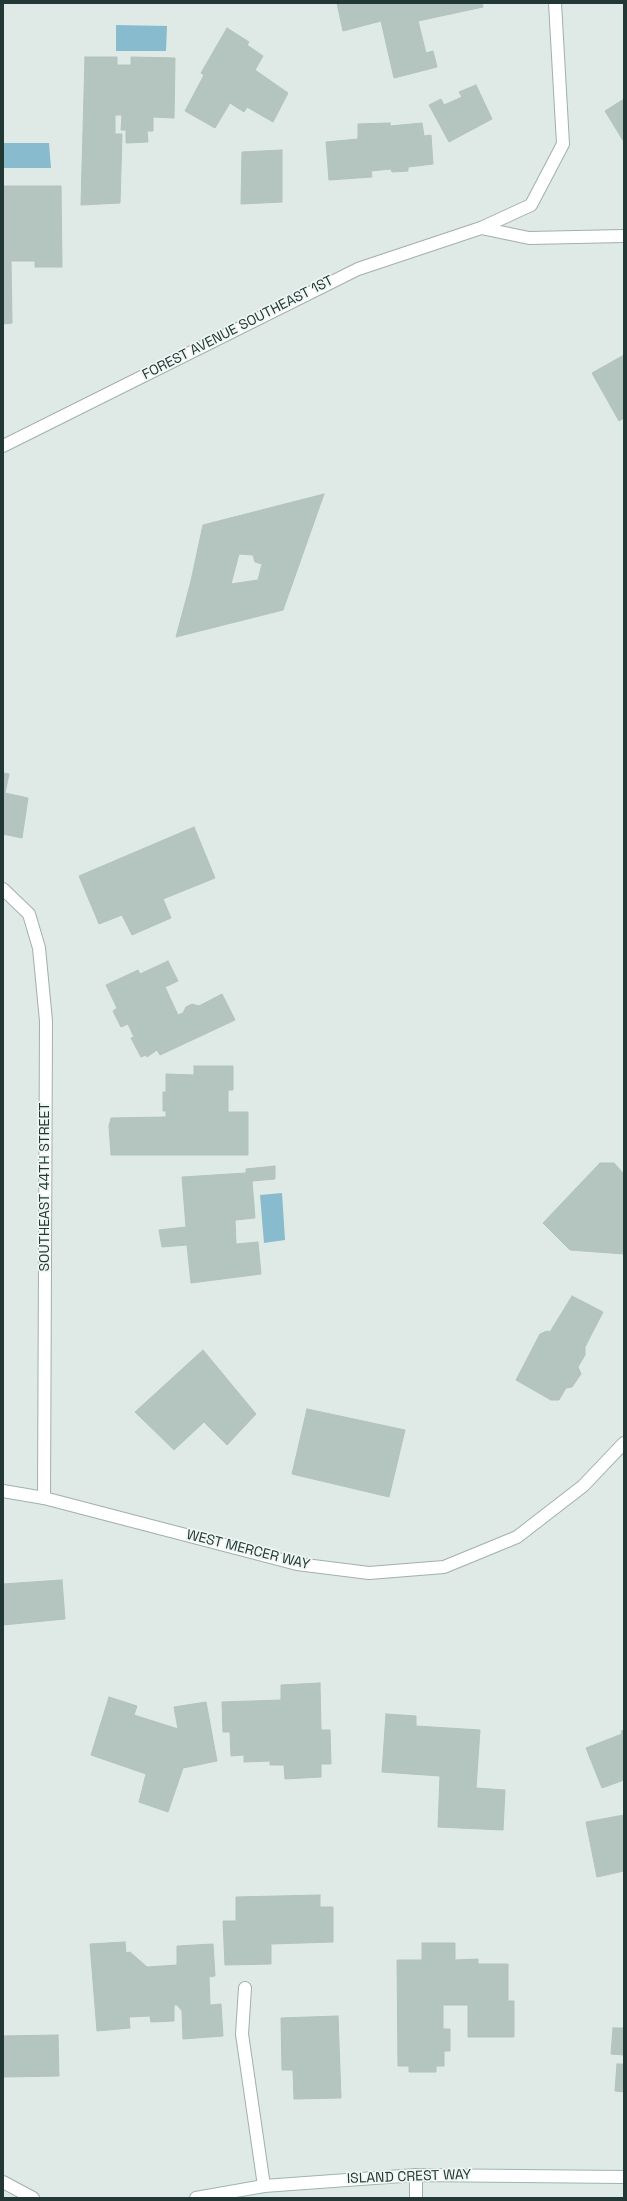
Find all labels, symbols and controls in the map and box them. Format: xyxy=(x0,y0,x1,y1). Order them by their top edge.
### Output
street label: FOREST AVENUE SOUTHEAST 1ST xyxy=(140,272,336,384)
street label: SOUTHEAST 44TH STREET xyxy=(37,1102,53,1272)
street label: WEST MERCER WAY xyxy=(185,1527,311,1573)
street label: ISLAND CREST WAY xyxy=(346,2166,472,2188)

